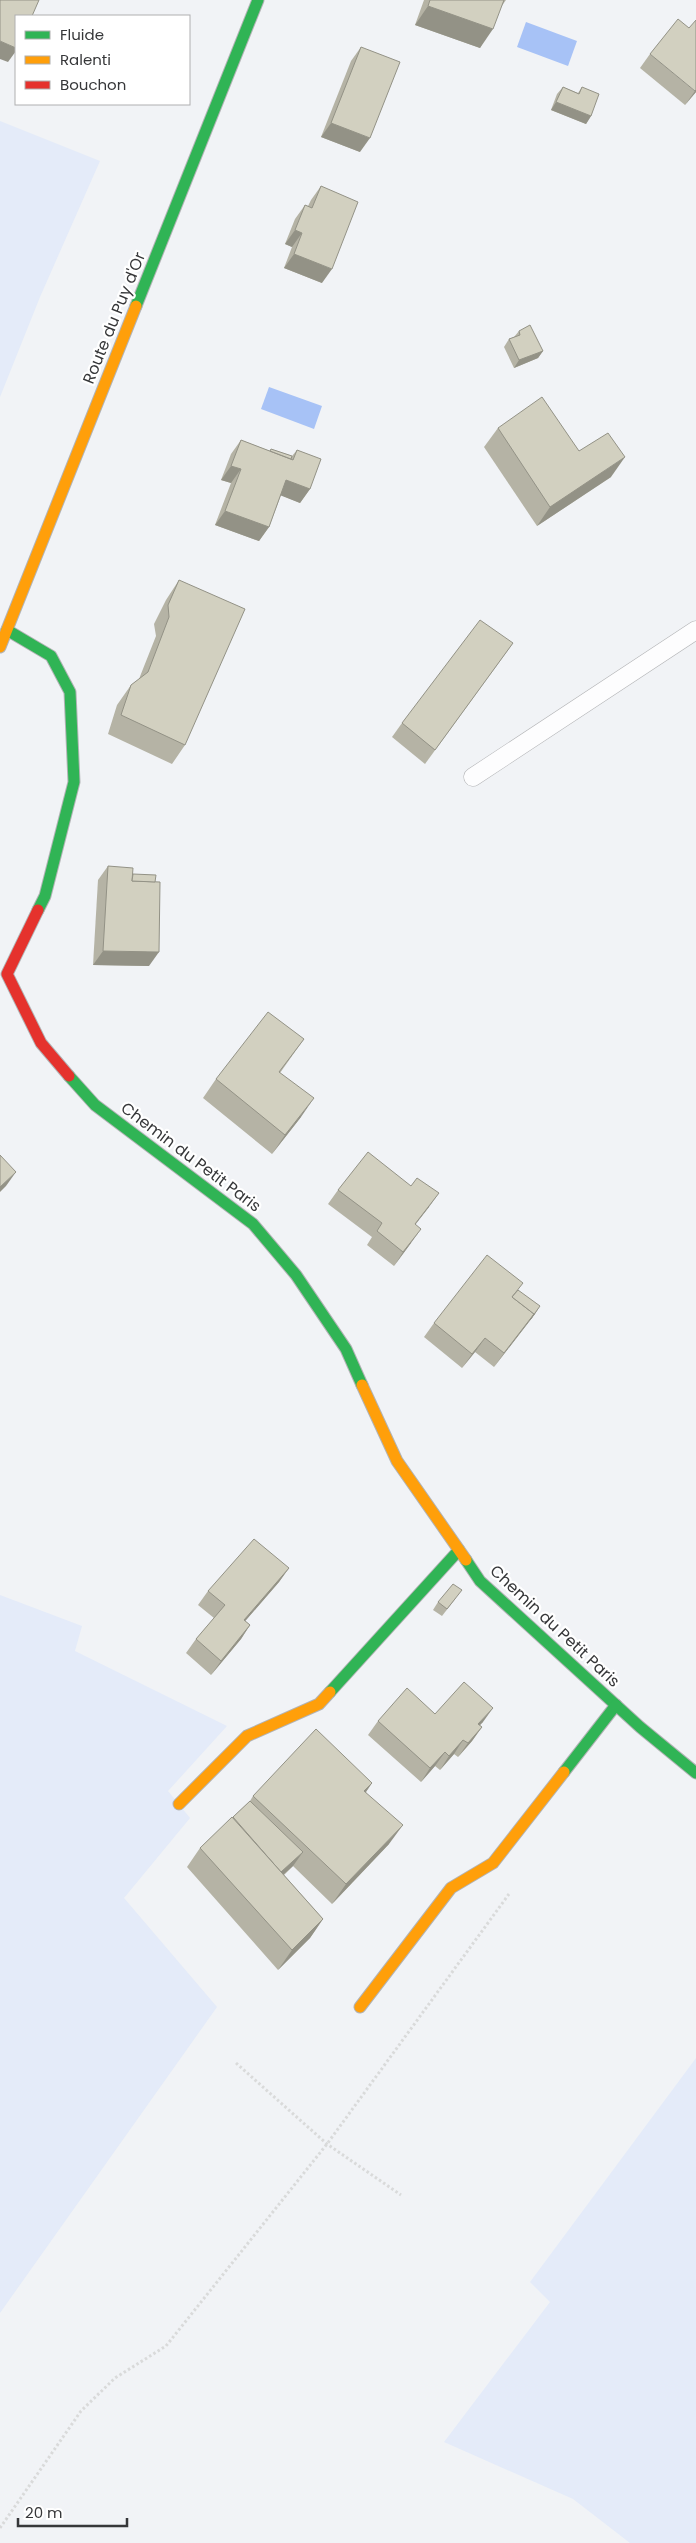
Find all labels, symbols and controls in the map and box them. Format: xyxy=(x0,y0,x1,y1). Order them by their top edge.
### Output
legend xyxy=(15,15,190,105)
text: Fluide xyxy=(60,24,104,45)
text: Ralenti xyxy=(60,49,111,70)
text: Bouchon xyxy=(60,74,126,95)
street label: Route du Puy d'Or xyxy=(77,249,151,387)
street label: Chemin du Petit Paris xyxy=(116,1097,266,1217)
street label: Chemin du Petit Paris xyxy=(485,1560,625,1692)
scale bar xyxy=(18,2496,126,2528)
text: 20 m xyxy=(25,2502,63,2523)

